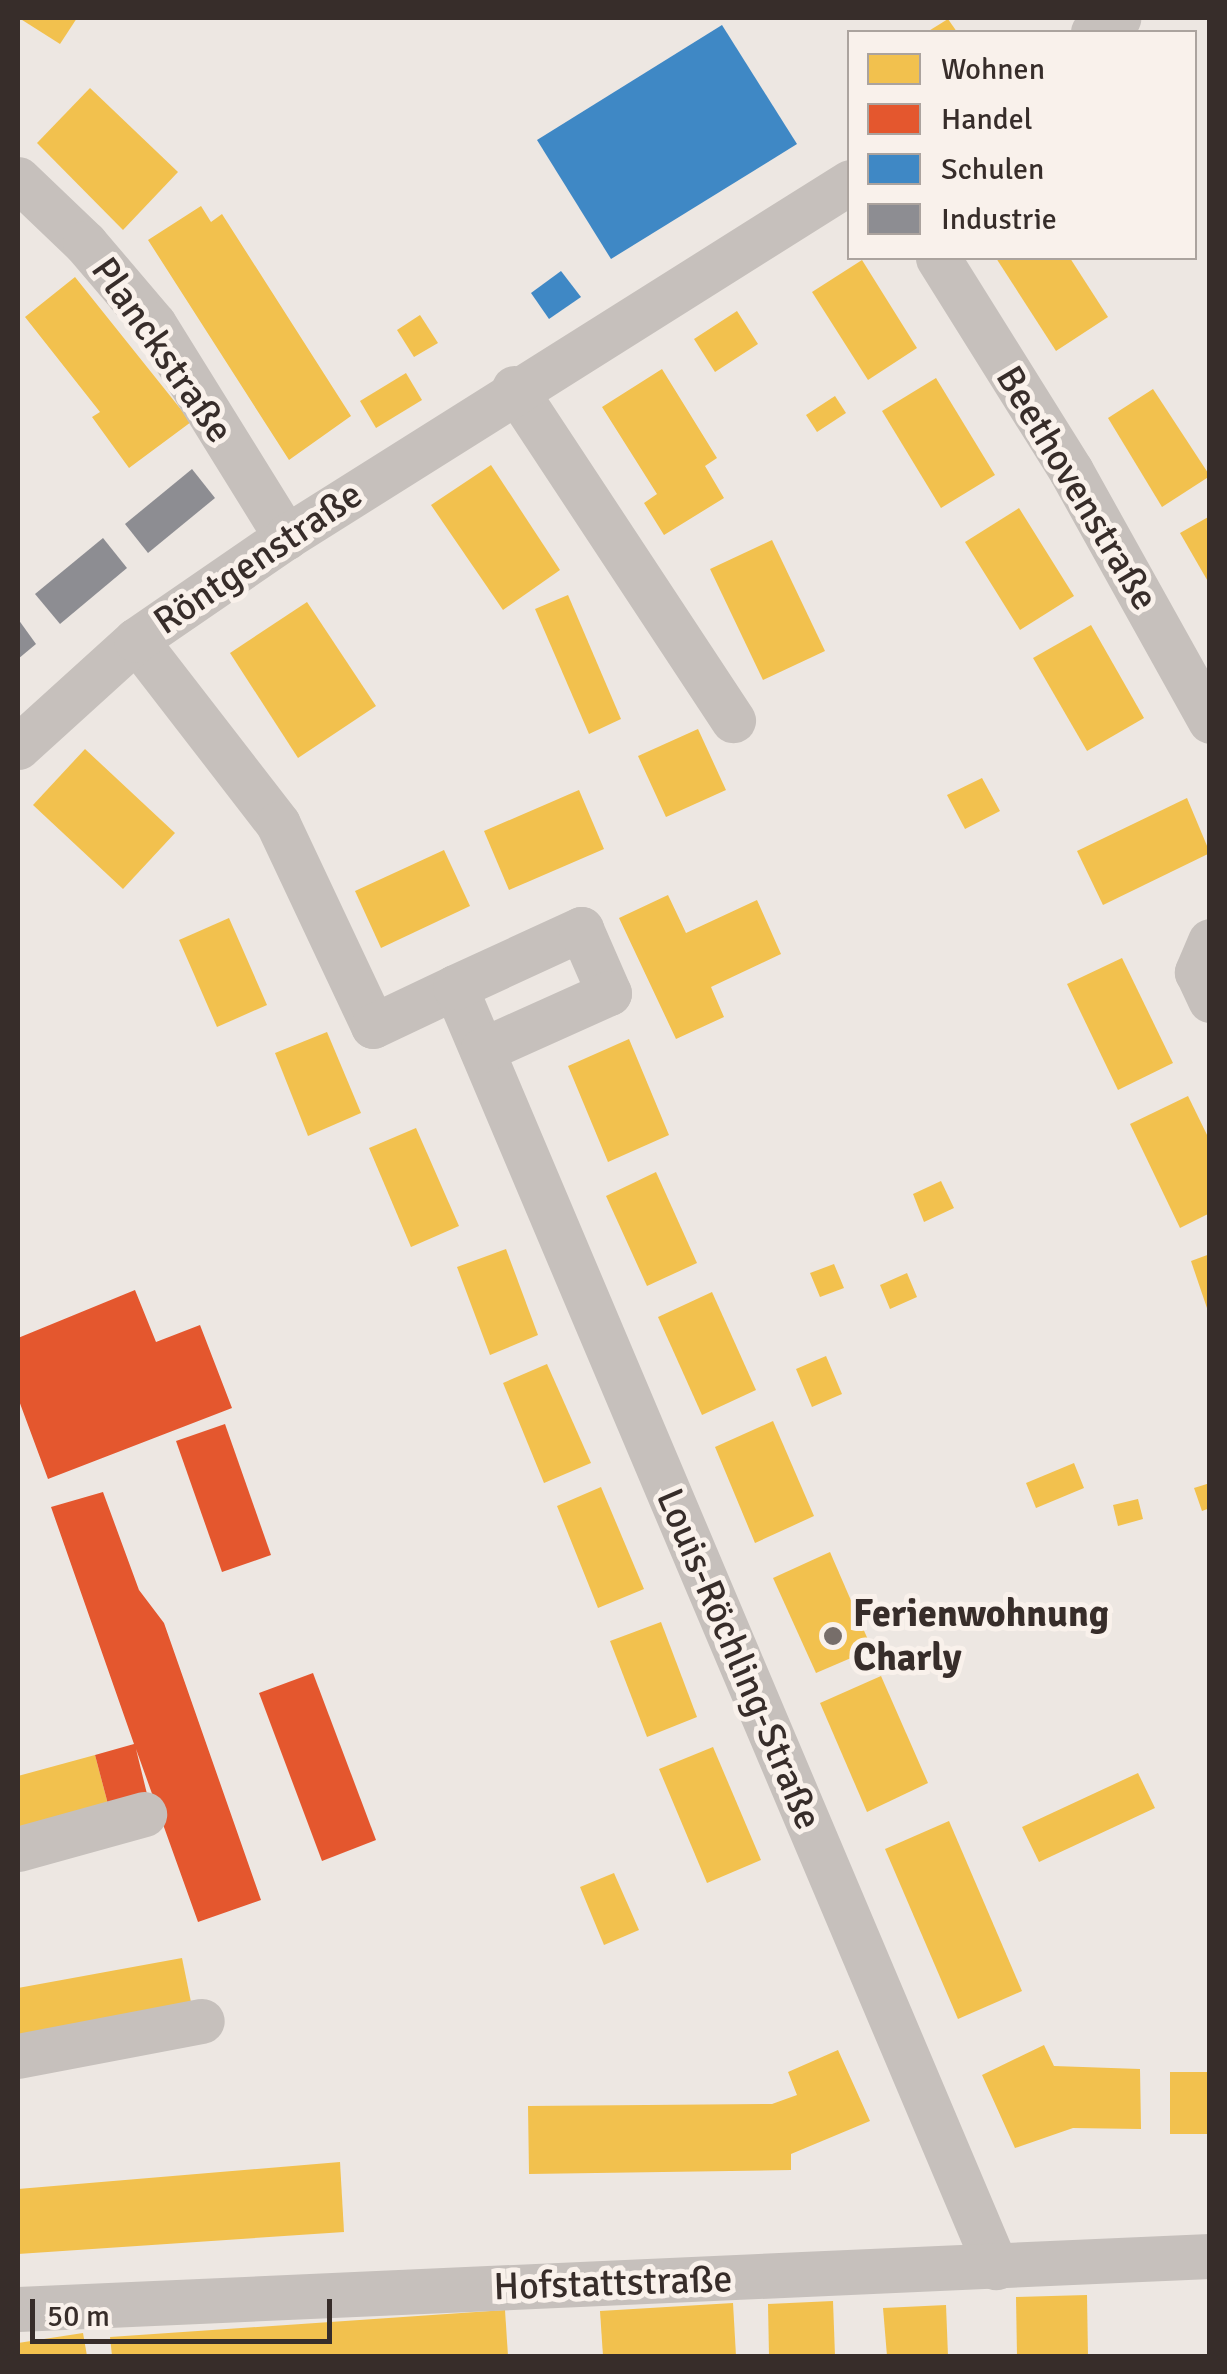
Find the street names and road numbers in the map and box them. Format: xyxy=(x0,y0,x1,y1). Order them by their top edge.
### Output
street label: Planckstraße xyxy=(82,249,242,451)
street label: Beethovenstraße xyxy=(986,358,1168,618)
street label: Röntgenstraße xyxy=(145,472,371,644)
street label: Louis-Röchling-Straße xyxy=(647,1482,831,1836)
street label: Hofstattstraße xyxy=(493,2256,733,2310)

